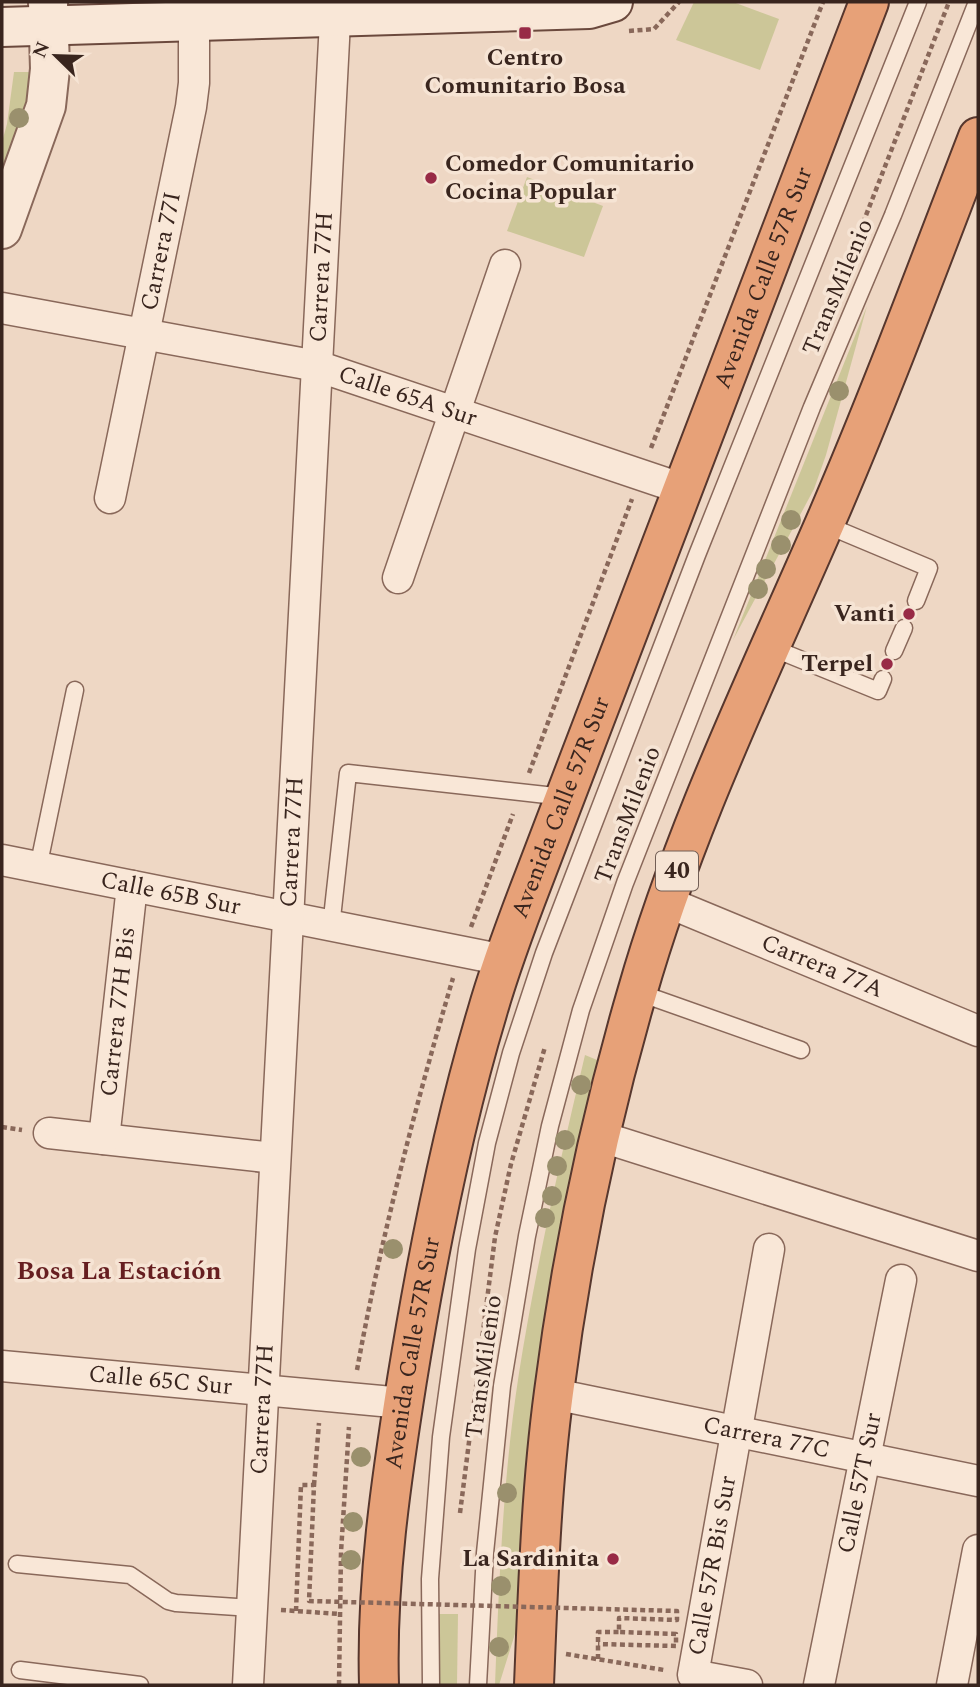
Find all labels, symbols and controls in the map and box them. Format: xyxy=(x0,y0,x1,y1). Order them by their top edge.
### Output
north arrow xyxy=(21,21,91,91)
marker: Centro Comunitario Bosa xyxy=(517,25,533,41)
text: N xyxy=(25,37,58,63)
place label: Centro Comunitario Bosa xyxy=(425,40,626,104)
place label: Comedor Comunitario Cocina Popular xyxy=(445,146,694,210)
street label: Avenida Calle 57R Sur xyxy=(705,162,822,394)
marker: Comedor Comunitario Cocina Popular xyxy=(423,170,439,186)
street label: Carrera 77I xyxy=(131,188,191,314)
street label: Carrera 77H xyxy=(300,211,343,343)
street label: TransMilenio xyxy=(793,213,883,361)
street label: Calle 65A Sur xyxy=(333,356,482,437)
place label: Vanti xyxy=(834,596,895,632)
marker: Vanti xyxy=(901,606,917,622)
place label: Terpel xyxy=(801,646,873,682)
marker: Terpel xyxy=(879,656,895,672)
street label: Avenida Calle 57R Sur xyxy=(502,691,620,924)
street label: TransMilenio xyxy=(585,741,671,889)
street label: Carrera 77H xyxy=(271,776,313,908)
road number: 40 xyxy=(656,852,698,890)
street label: Calle 65B Sur xyxy=(97,862,244,925)
street label: Carrera 77H Bis xyxy=(91,925,145,1099)
street label: Carrera 77A xyxy=(756,925,889,1008)
street label: Avenida Calle 57R Sur xyxy=(376,1234,450,1472)
district label: Bosa La Estación xyxy=(17,1251,221,1291)
street label: TransMilenio xyxy=(456,1293,512,1441)
street label: Carrera 77H xyxy=(241,1343,284,1476)
street label: Calle 65C Sur xyxy=(87,1356,234,1405)
street label: Carrera 77C xyxy=(700,1407,833,1468)
street label: Calle 57T Sur xyxy=(828,1410,892,1557)
street label: Calle 57R Bis Sur xyxy=(679,1473,746,1658)
place label: La Sardinita xyxy=(462,1541,600,1577)
marker: La Sardinita xyxy=(605,1551,621,1567)

